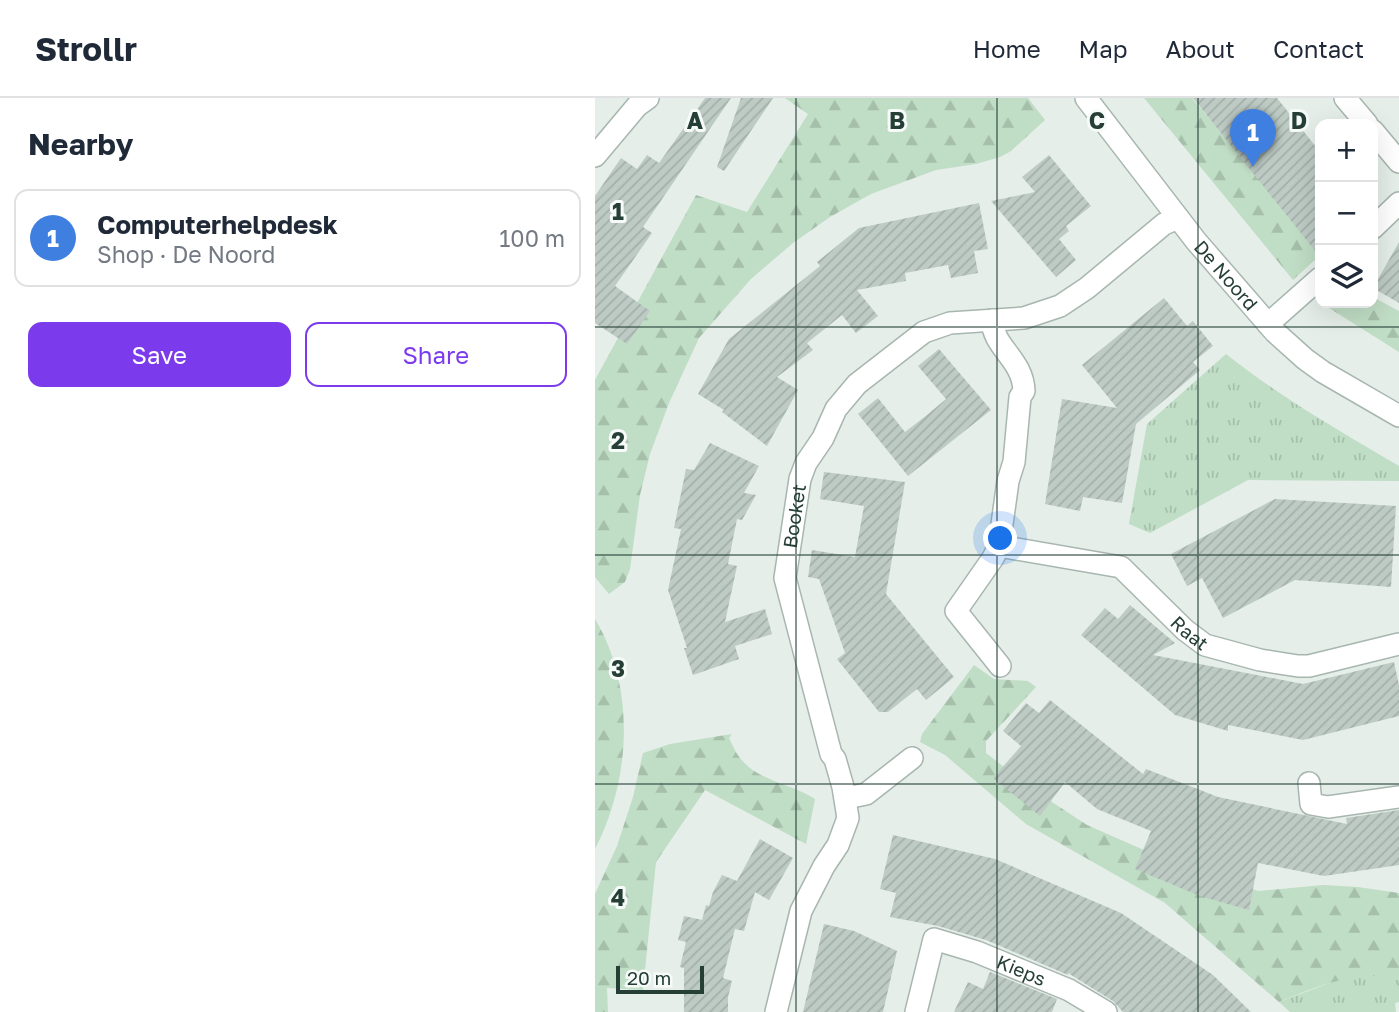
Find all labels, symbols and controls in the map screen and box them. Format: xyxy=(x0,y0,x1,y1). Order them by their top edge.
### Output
text: Strollr xyxy=(35,29,137,68)
text: Home xyxy=(973,34,1041,63)
text: Map xyxy=(1079,34,1128,63)
text: About xyxy=(1166,34,1235,63)
text: Contact xyxy=(1273,34,1364,63)
text: A xyxy=(687,106,704,134)
text: B xyxy=(889,106,905,134)
text: C xyxy=(1089,106,1105,134)
text: D xyxy=(1291,106,1307,134)
pin: 1 xyxy=(1230,109,1276,167)
map controls xyxy=(1315,119,1378,308)
button: + xyxy=(1315,119,1378,182)
text: Nearby xyxy=(28,126,133,162)
button: − xyxy=(1315,182,1378,245)
text: 1 xyxy=(612,197,624,225)
text: Computerhelpdesk xyxy=(97,209,338,240)
text: 1 xyxy=(47,224,59,252)
text: 100 m xyxy=(499,224,565,252)
street label: De Noord xyxy=(1190,235,1263,315)
text: Shop · De Noord xyxy=(97,240,275,268)
button: layers xyxy=(1315,245,1378,308)
button: Save xyxy=(28,322,291,387)
button: Share xyxy=(305,322,567,387)
text: 2 xyxy=(611,426,625,454)
street label: Booket xyxy=(778,482,810,550)
your location xyxy=(983,521,1017,555)
street label: Raat xyxy=(1166,611,1213,655)
text: 3 xyxy=(611,654,625,682)
text: 4 xyxy=(611,883,625,911)
street label: Kieps xyxy=(993,949,1049,990)
scale bar xyxy=(616,963,703,995)
text: 20 m xyxy=(627,966,671,989)

